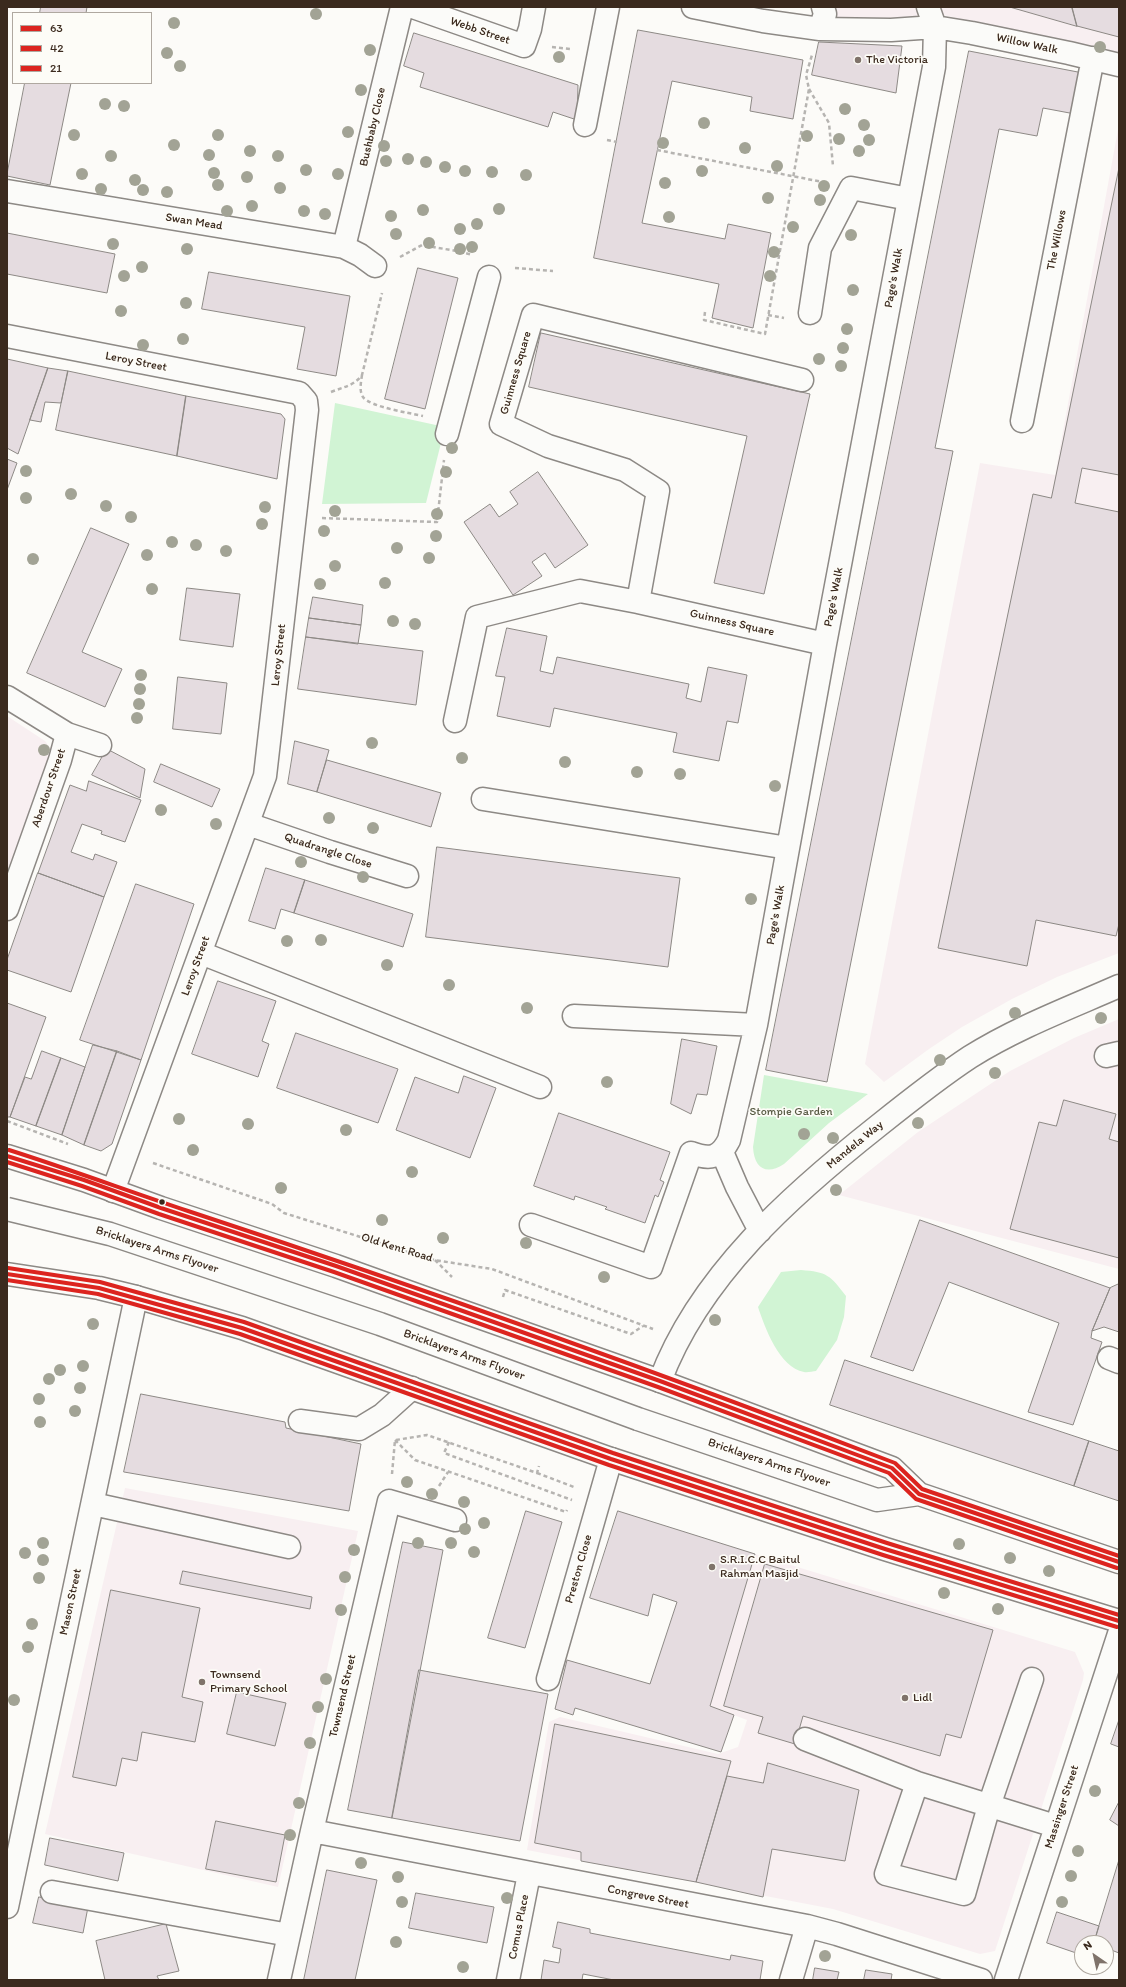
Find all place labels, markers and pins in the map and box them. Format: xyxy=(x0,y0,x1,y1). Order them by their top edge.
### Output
place label: The Victoria xyxy=(866,53,928,67)
marker: The Victoria xyxy=(853,55,863,65)
unlabelled marker xyxy=(157,1197,167,1207)
place label: S.R.I.C.C Baitul Rahman Masjid xyxy=(720,1553,800,1581)
marker: S.R.I.C.C Baitul Rahman Masjid xyxy=(707,1562,717,1572)
place label: Townsend Primary School xyxy=(210,1668,287,1696)
marker: Townsend Primary School xyxy=(197,1677,207,1687)
place label: Lidl xyxy=(913,1691,932,1705)
marker: Lidl xyxy=(900,1693,910,1703)

